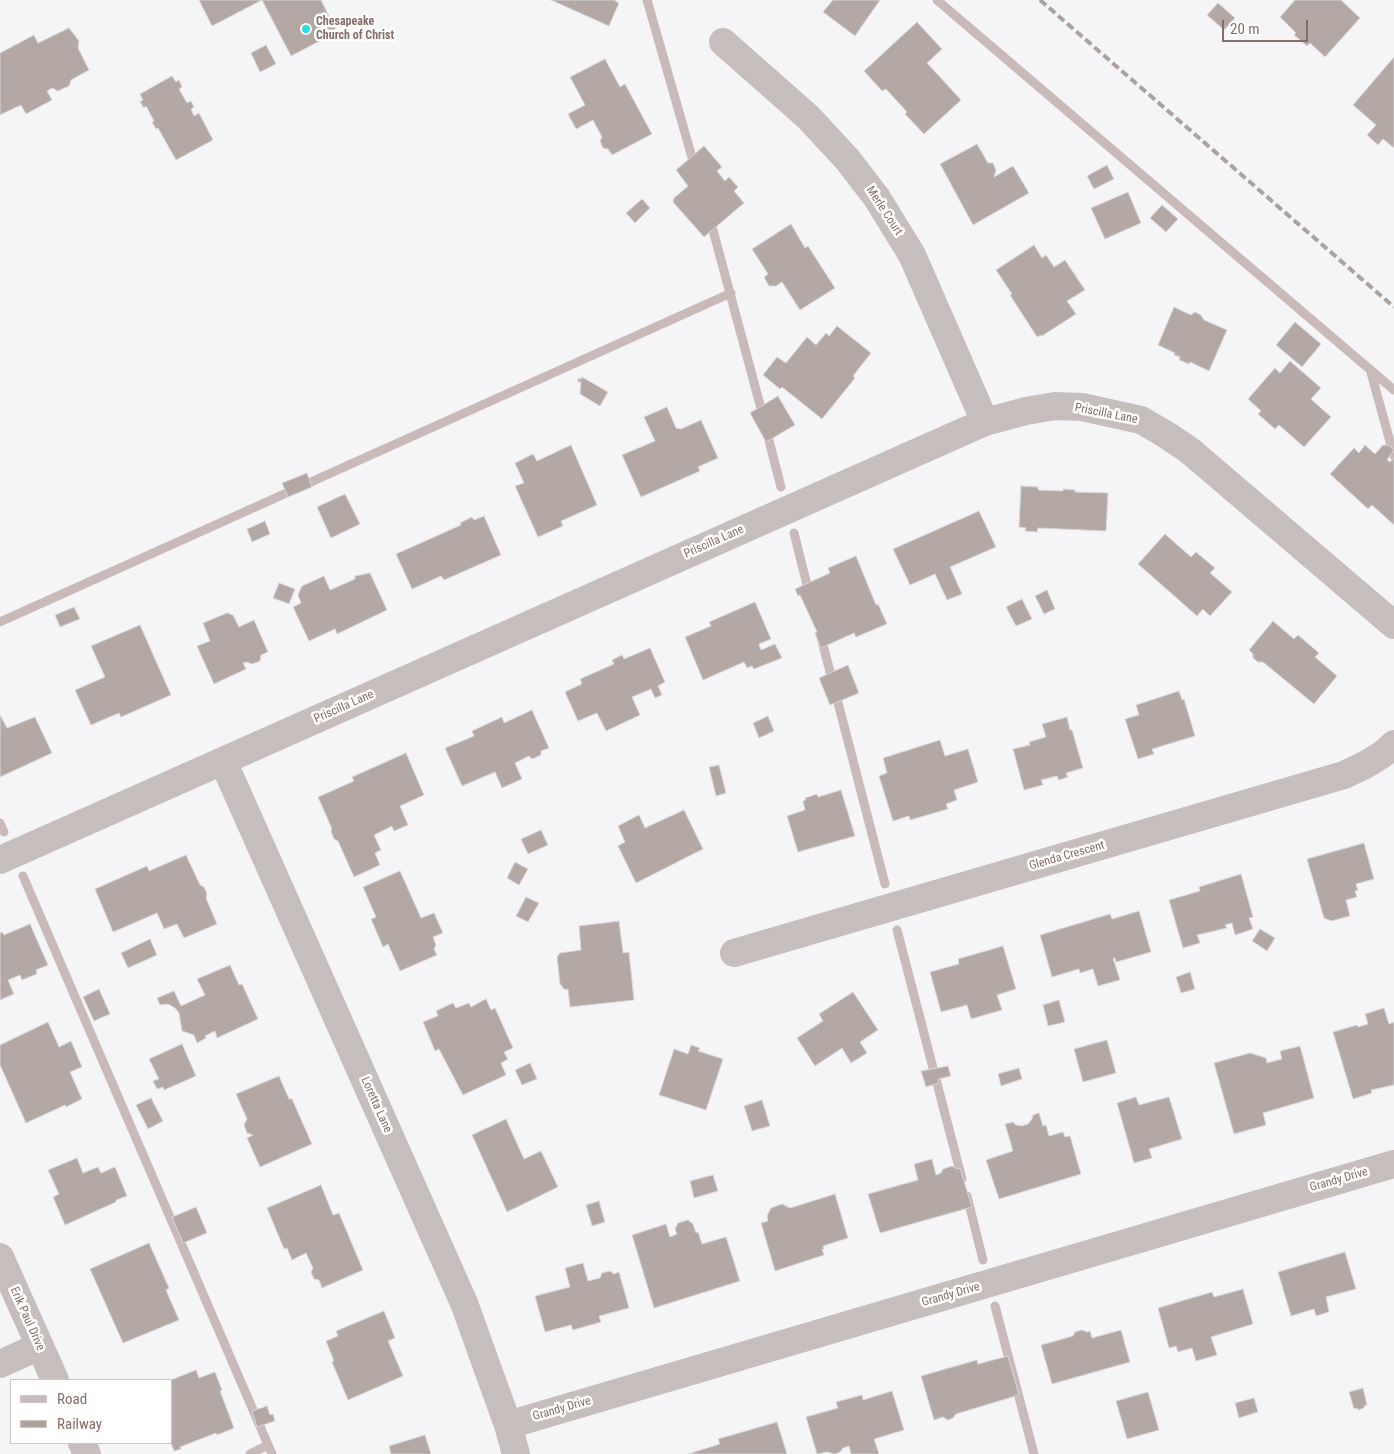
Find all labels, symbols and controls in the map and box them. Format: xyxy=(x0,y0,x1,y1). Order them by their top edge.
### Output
scale bar xyxy=(1224,10,1310,42)
place label: Chesapeake Church of Christ xyxy=(316,15,394,43)
text: 20 m xyxy=(1230,20,1260,38)
marker: Chesapeake Church of Christ xyxy=(300,23,312,35)
street label: Merle Court xyxy=(863,184,905,238)
street label: Priscilla Lane xyxy=(1073,401,1139,427)
street label: Priscilla Lane xyxy=(682,522,746,562)
street label: Priscilla Lane xyxy=(312,687,376,727)
street label: Glenda Crescent xyxy=(1028,838,1106,874)
street label: Loretta Lane xyxy=(357,1075,395,1135)
street label: Grandy Drive xyxy=(1308,1165,1370,1195)
street label: Grandy Drive xyxy=(920,1280,982,1310)
street label: Erik Paul Drive xyxy=(7,1285,47,1353)
legend xyxy=(10,1379,172,1444)
text: Road xyxy=(57,1390,87,1408)
street label: Grandy Drive xyxy=(531,1394,593,1424)
text: Railway xyxy=(57,1415,102,1433)

